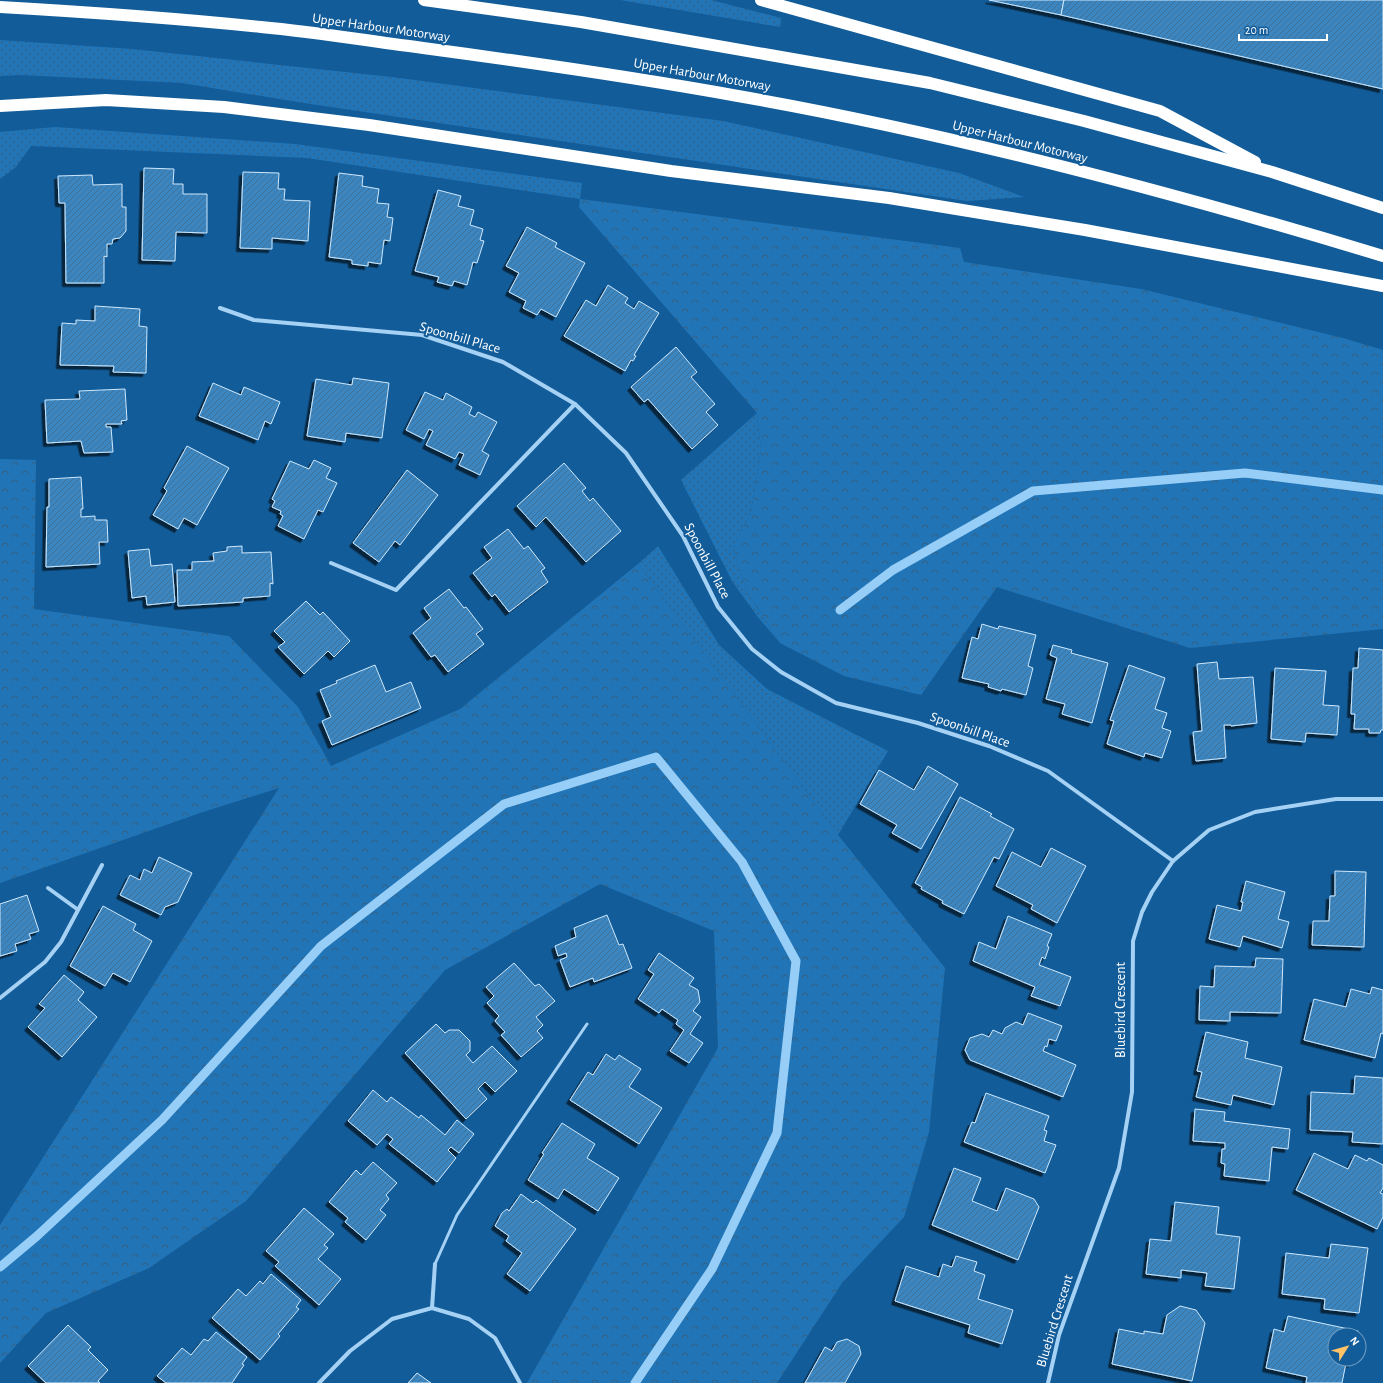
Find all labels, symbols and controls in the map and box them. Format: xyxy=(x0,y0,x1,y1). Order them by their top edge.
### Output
street label: Upper Harbour Motorway xyxy=(311,11,451,45)
scale bar xyxy=(1239,16,1327,42)
text: 20 m xyxy=(1245,24,1268,36)
street label: Upper Harbour Motorway xyxy=(632,56,772,94)
street label: Upper Harbour Motorway xyxy=(951,118,1089,166)
street label: Spoonbill Place xyxy=(418,320,502,356)
street label: Spoonbill Place xyxy=(681,521,733,601)
street label: Spoonbill Place xyxy=(928,710,1012,750)
street label: Bluebird Crescent xyxy=(1114,962,1128,1058)
street label: Bluebird Crescent xyxy=(1034,1273,1076,1369)
north arrow xyxy=(1327,1327,1367,1367)
text: N xyxy=(1348,1335,1361,1348)

